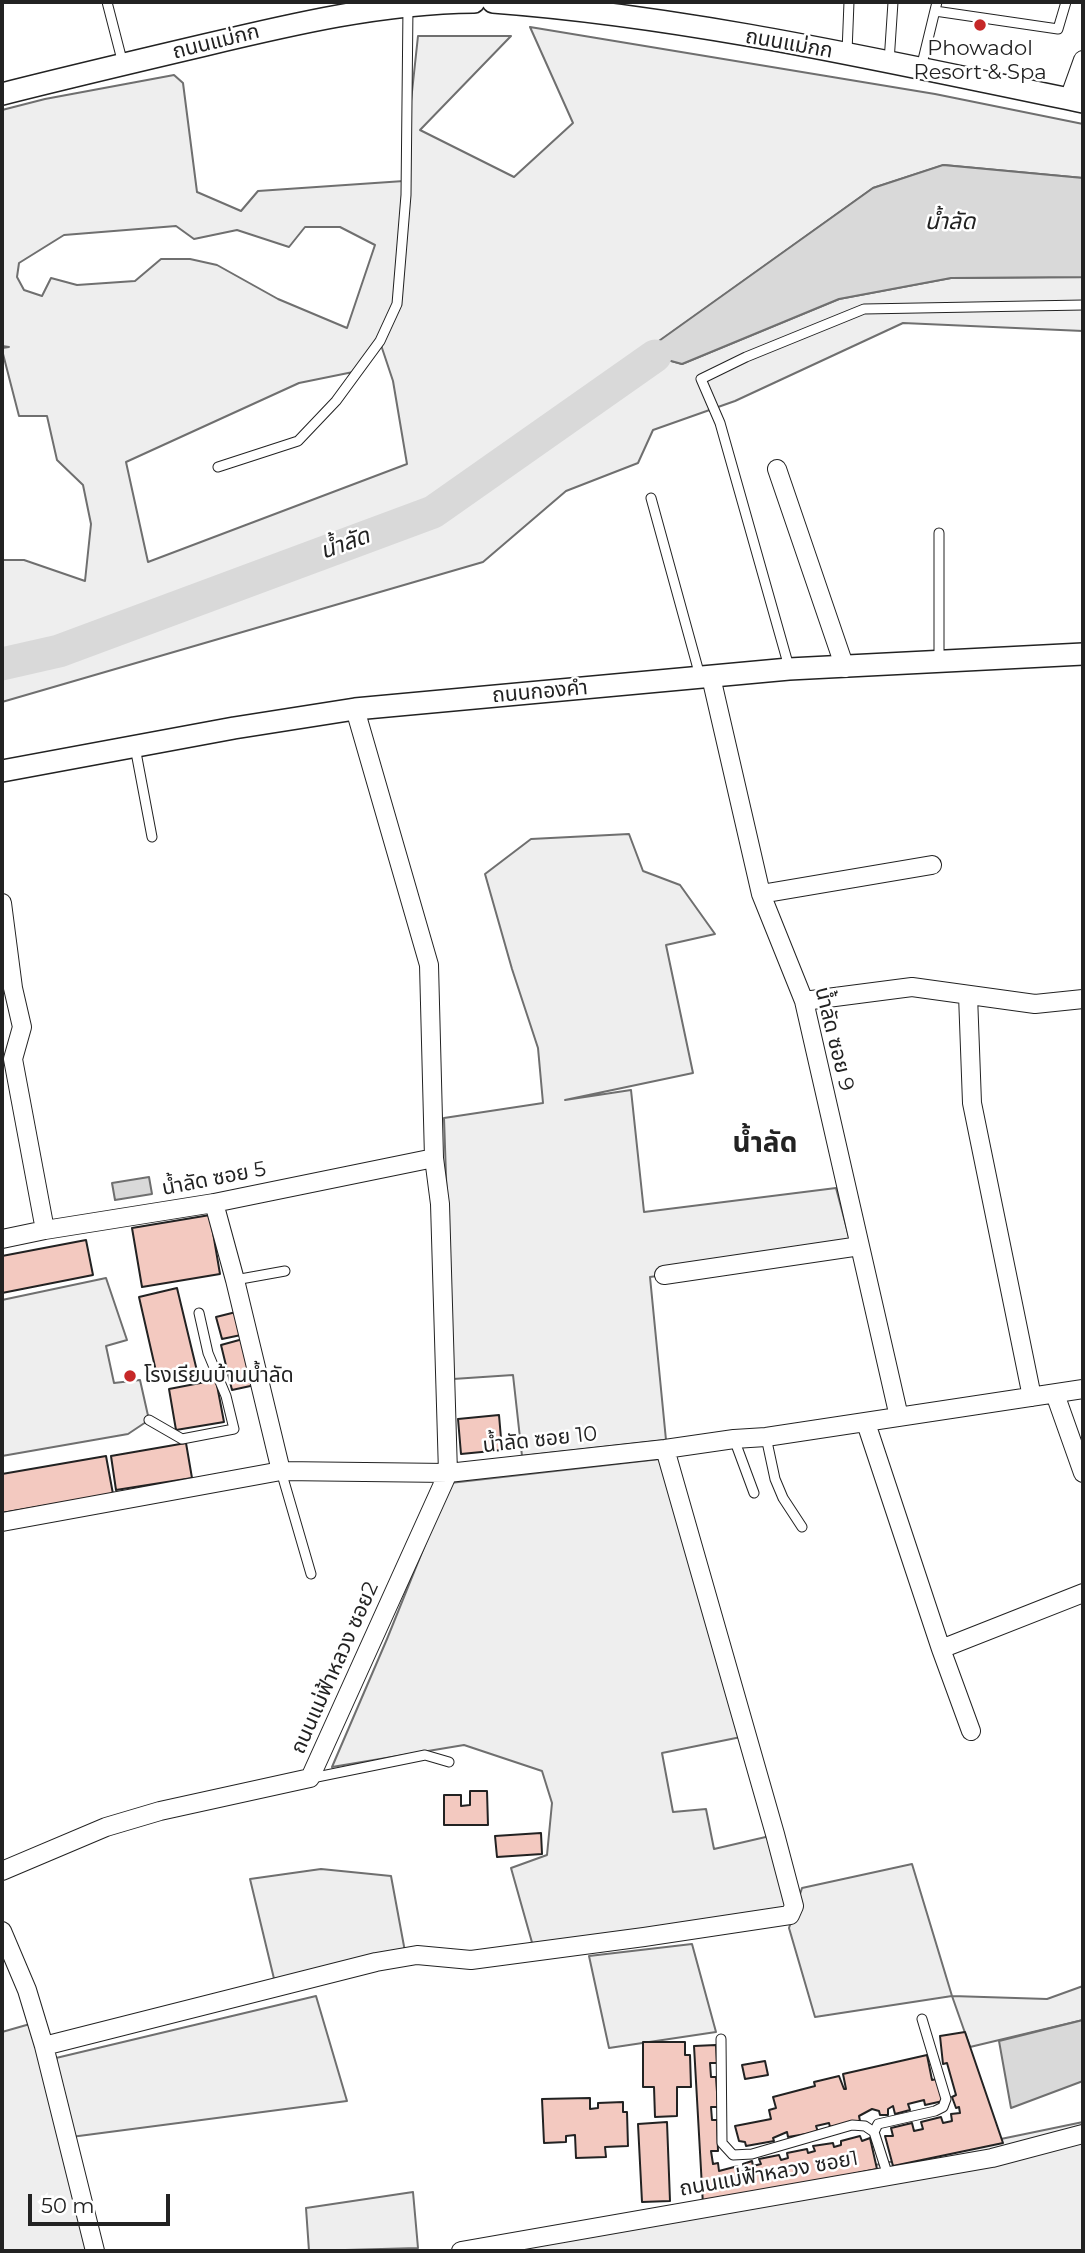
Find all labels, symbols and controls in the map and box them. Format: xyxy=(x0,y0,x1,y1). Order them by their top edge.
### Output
marker: Phowadol Resort & Spa xyxy=(972,17,988,33)
street label: ถนนแม่กก xyxy=(170,19,262,65)
street label: ถนนแม่กก xyxy=(743,24,835,64)
place label: Phowadol Resort & Spa xyxy=(913,36,1047,86)
water label: น้ำลัด xyxy=(925,208,975,236)
water label: น้ำลัด xyxy=(316,522,374,566)
street label: ถนนกองคำ xyxy=(491,675,589,709)
street label: น้ำลัด ซอย 9 xyxy=(809,984,859,1094)
district label: น้ำลัด xyxy=(733,1127,797,1161)
street label: น้ำลัด ซอย 5 xyxy=(160,1157,268,1201)
place label: โรงเรียนบ้านน้ำลัด xyxy=(144,1363,294,1389)
marker: โรงเรียนบ้านน้ำลัด xyxy=(122,1368,138,1384)
street label: น้ำลัด ซอย 10 xyxy=(481,1421,599,1459)
street label: ถนนแม่ฟ้าหลวง ซอย2 xyxy=(286,1578,384,1758)
street label: ถนนแม่ฟ้าหลวง ซอย1 xyxy=(678,2146,860,2202)
scale bar xyxy=(32,2180,173,2224)
text: 50 m xyxy=(41,2193,95,2218)

